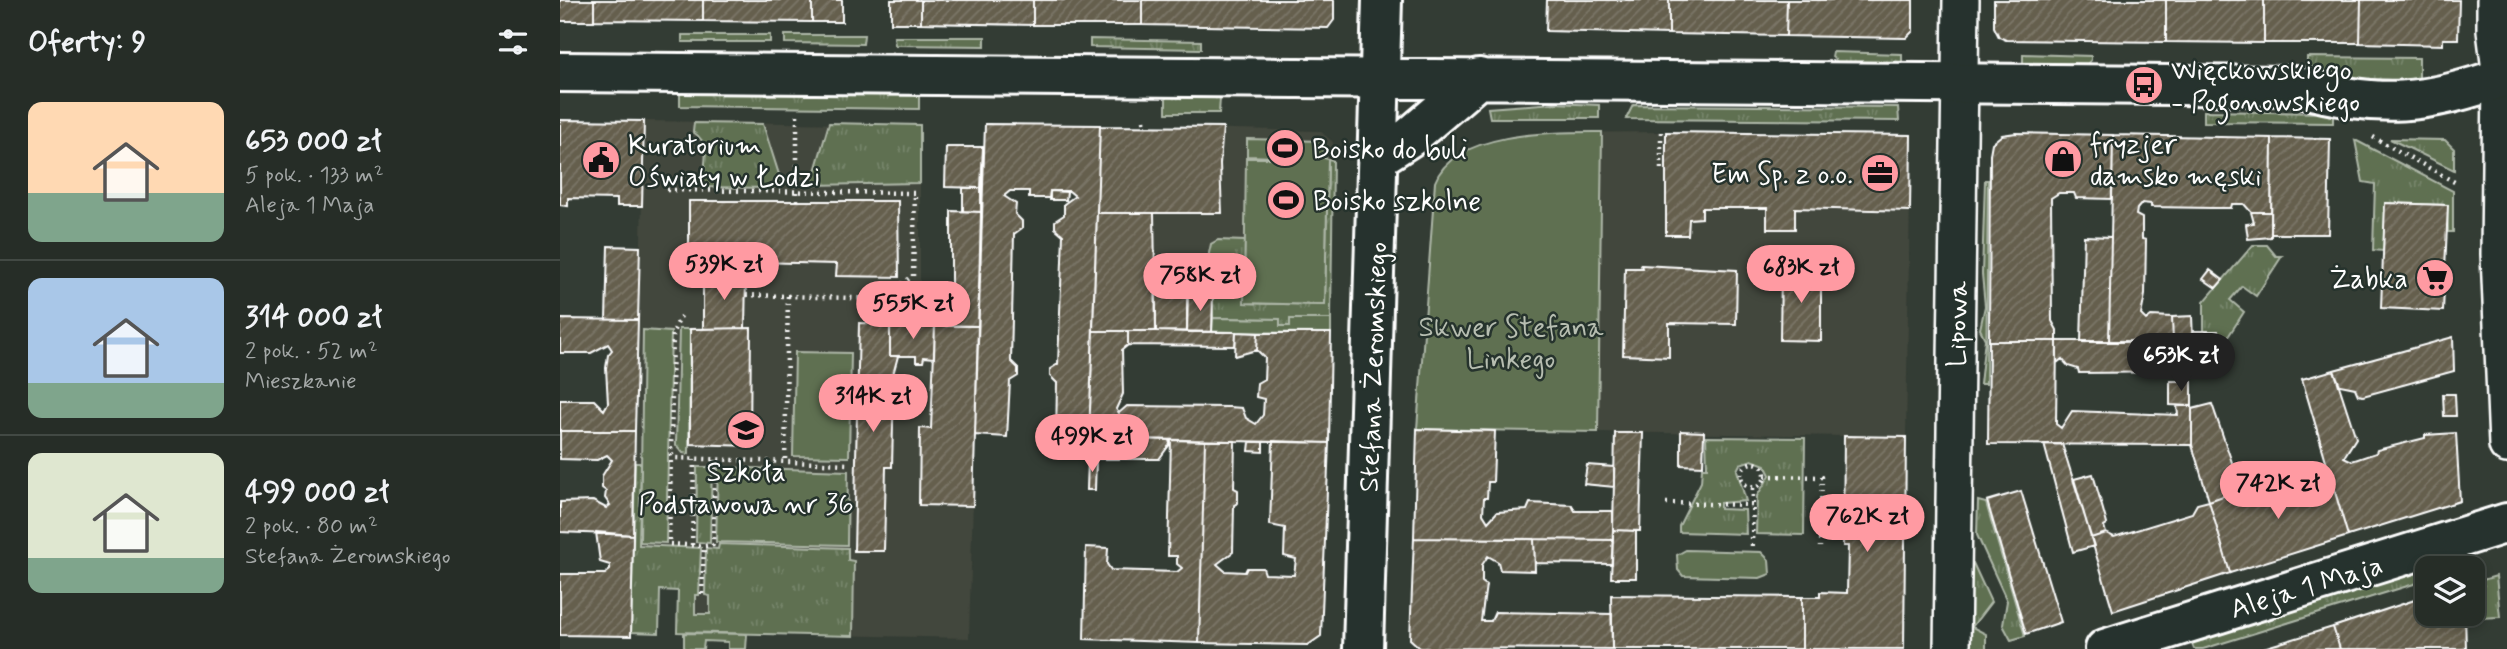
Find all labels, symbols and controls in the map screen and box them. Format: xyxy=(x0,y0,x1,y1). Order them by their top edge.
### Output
text: Oferty: 9 xyxy=(28,23,146,62)
icon: filters xyxy=(494,23,532,61)
place label: Więckowskiego - Pogonowskiego xyxy=(2171,53,2360,125)
bus stop icon: Więckowskiego - Pogonowskiego xyxy=(2123,64,2165,106)
text: 653 000 zł xyxy=(245,122,382,161)
sports icon: Boisko do buli xyxy=(1264,127,1306,169)
place label: fryzjer damsko męski xyxy=(2090,127,2262,196)
place label: Kuratorium Oświaty w Łodzi xyxy=(628,128,820,197)
icon: home xyxy=(84,130,168,214)
place label: Boisko do buli xyxy=(1312,132,1467,169)
shop icon: fryzjer damsko męski xyxy=(2042,138,2084,180)
public building icon: Kuratorium Oświaty w Łodzi xyxy=(580,139,622,181)
office icon: Em Sp. z o.o. xyxy=(1859,152,1901,194)
place label: Em Sp. z o.o. xyxy=(1711,157,1853,194)
text: 5 pok. · 133 m² xyxy=(245,161,384,191)
sports icon: Boisko szkolne xyxy=(1265,179,1307,221)
place label: Boisko szkolne xyxy=(1313,184,1481,221)
text: Aleja 1 Maja xyxy=(245,191,375,221)
street label: Stefana Żeromskiego xyxy=(1352,241,1397,493)
pin: 539K zł xyxy=(659,243,789,302)
pin: 683K zł xyxy=(1736,246,1866,305)
text: 539K zł xyxy=(685,250,763,280)
text: 683K zł xyxy=(1763,253,1839,283)
pin: 758K zł xyxy=(1135,254,1265,313)
supermarket icon: Żabka xyxy=(2414,257,2456,299)
text: 758K zł xyxy=(1159,261,1241,291)
place label: Żabka xyxy=(2329,262,2408,299)
street label: Lipowa xyxy=(1939,280,1978,367)
pin: 555K zł xyxy=(848,282,978,341)
text: 555K zł xyxy=(872,289,954,319)
text: 314 000 zł xyxy=(245,298,382,337)
icon: home xyxy=(84,306,168,390)
park label: Skwer Stefana Linkego xyxy=(1418,310,1604,379)
pin: 653K zł xyxy=(2116,334,2246,393)
text: 2 pok. · 52 m² xyxy=(245,337,378,367)
text: 653K zł xyxy=(2143,341,2219,371)
text: Mieszkanie xyxy=(245,367,357,397)
pin: 314K zł xyxy=(808,374,938,434)
text: 314K zł xyxy=(835,382,911,412)
school or university icon: Szkoła Podstawowa nr 36 xyxy=(725,409,767,451)
pin: 499K zł xyxy=(1027,414,1157,474)
text: 499K zł xyxy=(1051,422,1133,452)
place label: Szkoła Podstawowa nr 36 xyxy=(638,455,854,524)
pin: 742K zł xyxy=(2213,462,2343,521)
text: 742K zł xyxy=(2236,469,2320,499)
text: 499 000 zł xyxy=(245,473,389,512)
icon: home xyxy=(84,481,168,565)
pin: 762K zł xyxy=(1802,494,1932,554)
text: 762K zł xyxy=(1825,502,1909,532)
text: 2 pok. · 80 m² xyxy=(245,512,378,542)
text: Stefana Żeromskiego xyxy=(245,542,451,572)
street label: Aleja 1 Maja xyxy=(2226,548,2388,629)
map controls xyxy=(2415,556,2485,626)
button: layers xyxy=(2415,556,2485,626)

